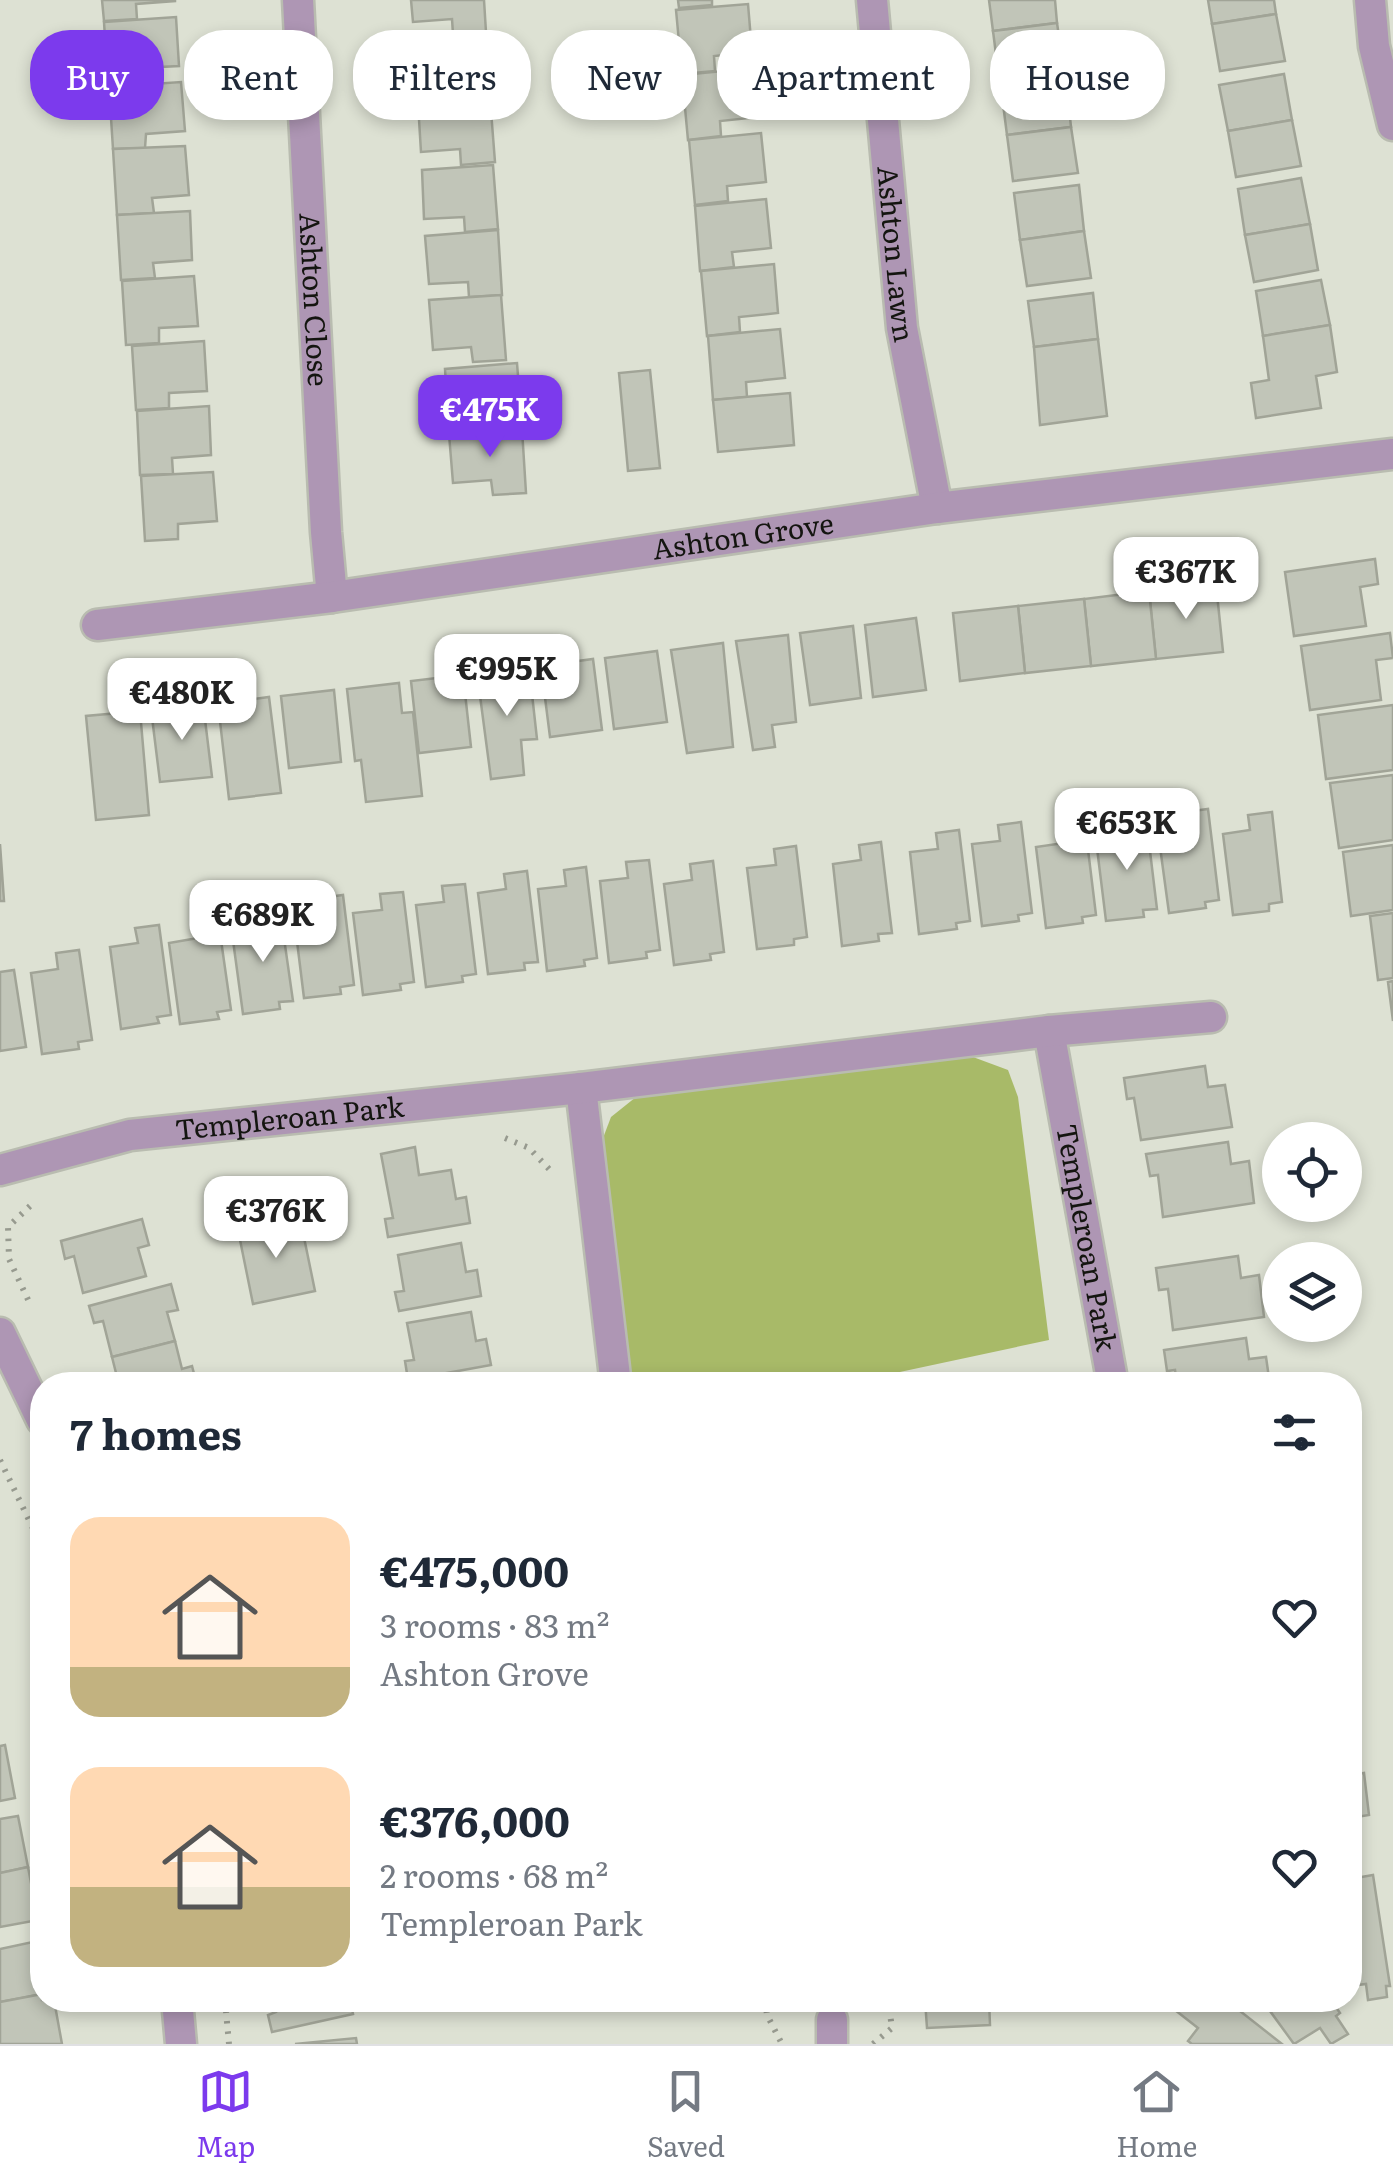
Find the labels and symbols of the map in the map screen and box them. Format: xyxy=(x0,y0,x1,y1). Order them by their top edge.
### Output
street label: Ashton Lawn xyxy=(868,164,927,345)
street label: Ashton Close xyxy=(290,211,341,387)
pin: €475K xyxy=(420,375,560,460)
street label: Ashton Grove xyxy=(649,500,836,569)
pin: €367K xyxy=(1116,537,1256,622)
pin: €995K xyxy=(437,634,577,719)
pin: €480K xyxy=(112,658,252,743)
pin: €653K xyxy=(1057,788,1197,873)
pin: €689K xyxy=(193,880,333,965)
street label: Templeroan Park xyxy=(173,1083,407,1149)
street label: Templeroan Park xyxy=(1047,1120,1130,1355)
pin: €376K xyxy=(206,1176,346,1261)

